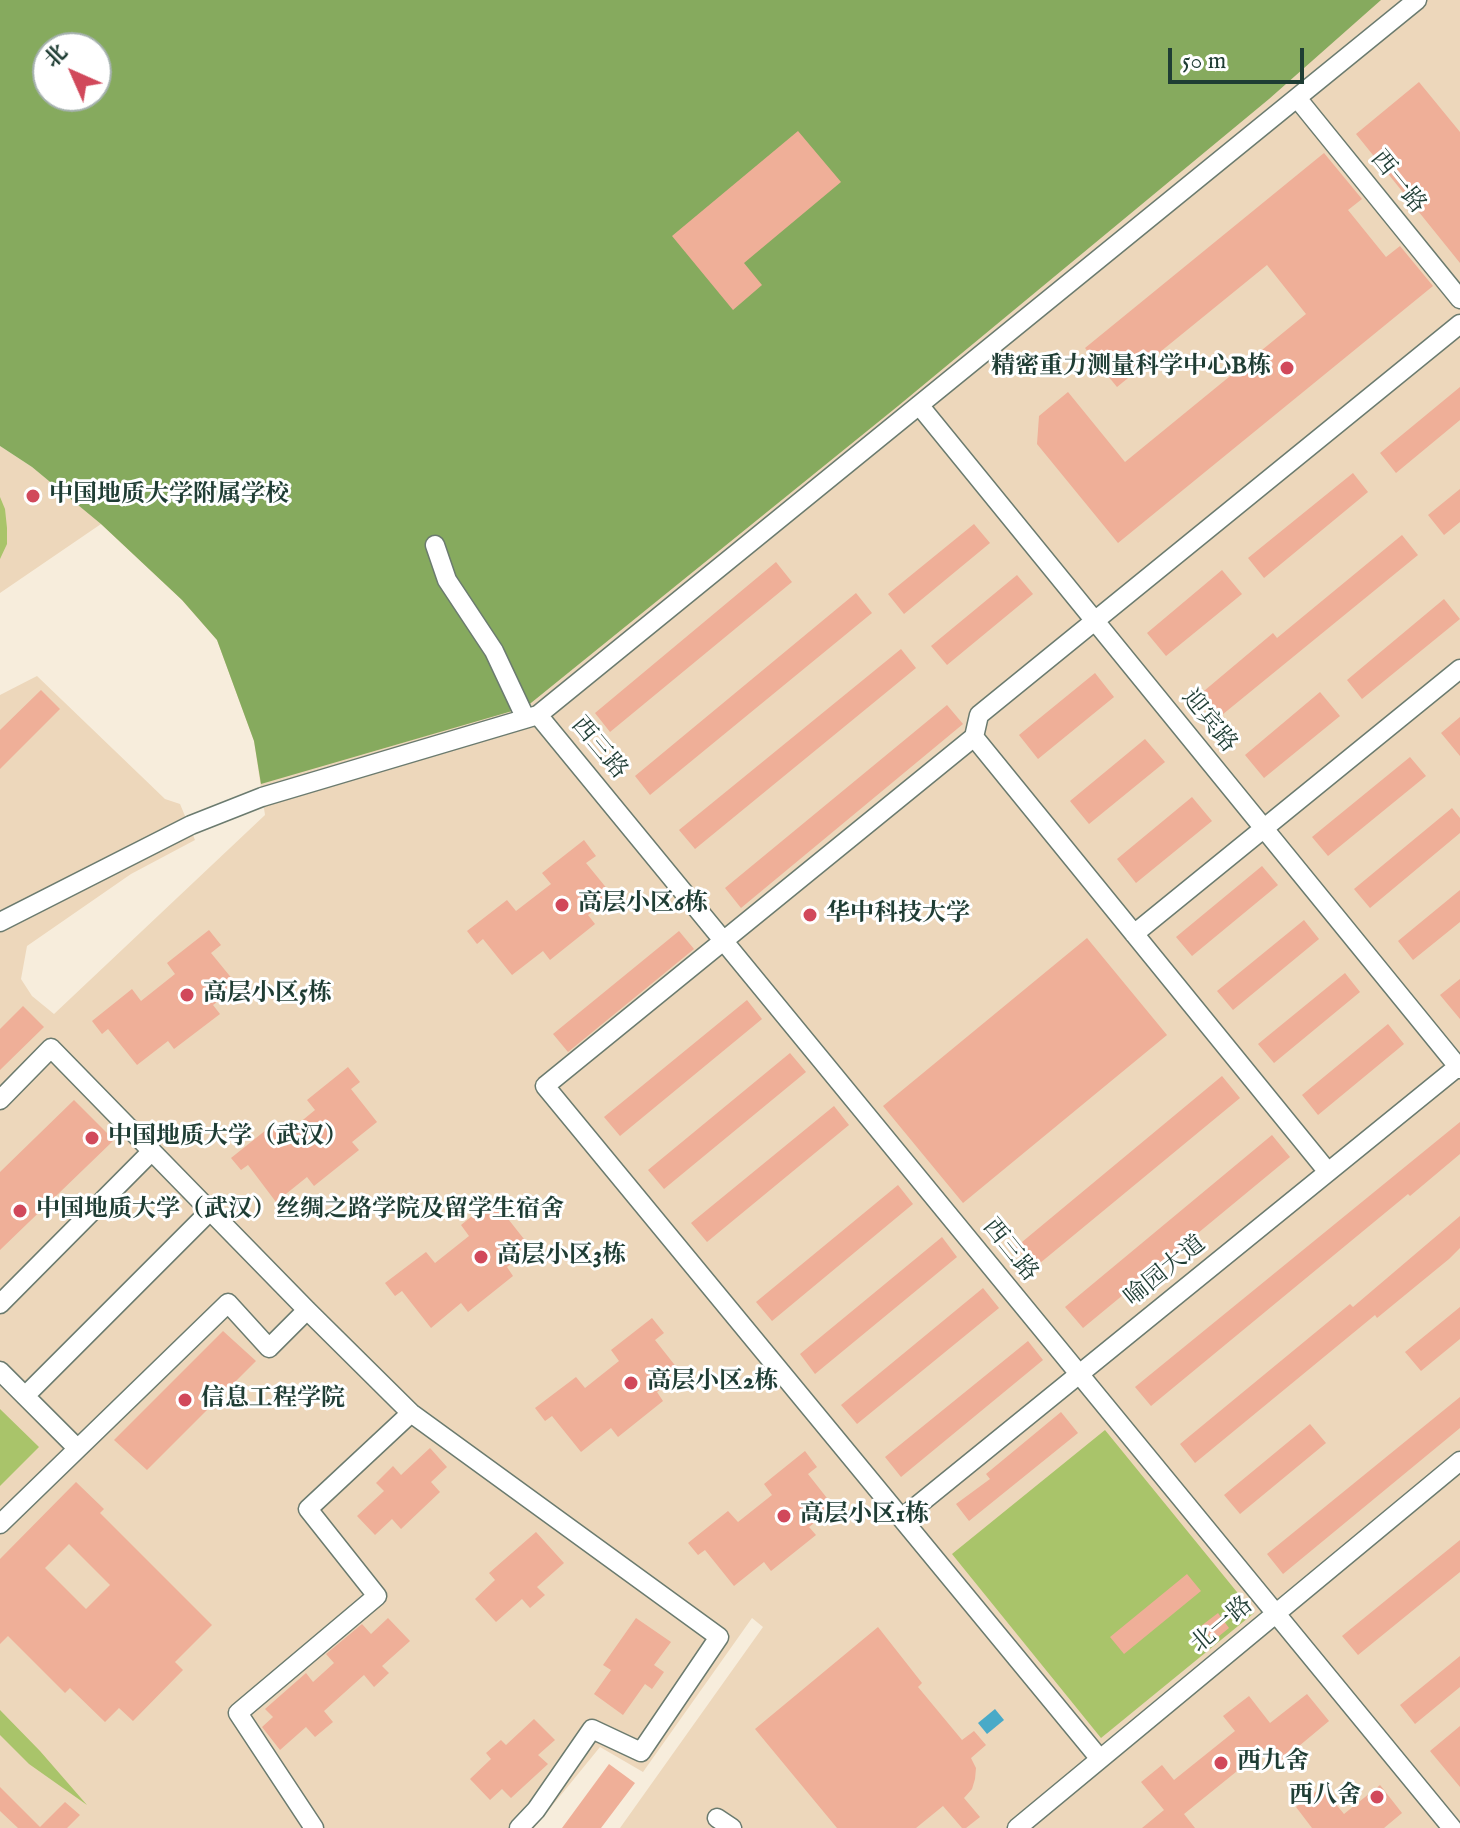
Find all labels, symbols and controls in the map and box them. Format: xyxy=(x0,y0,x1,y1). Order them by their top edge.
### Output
north arrow xyxy=(32,32,112,112)
scale bar xyxy=(1172,32,1308,82)
text: 北 xyxy=(39,39,74,74)
text: 50 m xyxy=(1182,46,1226,77)
street label: 西一路 xyxy=(1363,146,1431,220)
place label: 精密重力测量科学中心B栋 xyxy=(991,354,1271,382)
marker: 精密重力测量科学中心B栋 xyxy=(1278,359,1296,377)
place label: 中国地质大学附属学校 xyxy=(49,482,289,510)
marker: 中国地质大学附属学校 xyxy=(24,487,42,505)
street label: 迎宾路 xyxy=(1174,685,1242,759)
street label: 西三路 xyxy=(564,712,632,786)
place label: 高层小区6栋 xyxy=(578,891,708,919)
marker: 高层小区6栋 xyxy=(553,896,571,914)
place label: 华中科技大学 xyxy=(826,901,970,929)
marker: 华中科技大学 xyxy=(801,906,819,924)
place label: 高层小区5栋 xyxy=(203,981,332,1009)
marker: 高层小区5栋 xyxy=(178,986,196,1004)
place label: 中国地质大学（武汉） xyxy=(108,1124,348,1152)
marker: 中国地质大学（武汉） xyxy=(83,1129,101,1147)
place label: 中国地质大学（武汉）丝绸之路学院及留学生宿舍 xyxy=(36,1197,564,1225)
marker: 中国地质大学（武汉）丝绸之路学院及留学生宿舍 xyxy=(11,1202,29,1220)
street label: 西三路 xyxy=(975,1214,1043,1288)
street label: 喻园大道 xyxy=(1120,1231,1212,1313)
place label: 高层小区3栋 xyxy=(497,1243,626,1271)
marker: 高层小区3栋 xyxy=(472,1248,490,1266)
place label: 高层小区2栋 xyxy=(647,1369,778,1397)
marker: 高层小区2栋 xyxy=(622,1374,640,1392)
place label: 信息工程学院 xyxy=(201,1386,345,1414)
marker: 信息工程学院 xyxy=(176,1391,194,1409)
place label: 高层小区1栋 xyxy=(800,1502,929,1530)
marker: 高层小区1栋 xyxy=(775,1507,793,1525)
street label: 北一路 xyxy=(1186,1592,1260,1660)
place label: 西九舍 xyxy=(1237,1749,1309,1777)
marker: 西九舍 xyxy=(1212,1754,1230,1772)
place label: 西八舍 xyxy=(1289,1783,1361,1811)
marker: 西八舍 xyxy=(1368,1788,1386,1806)

